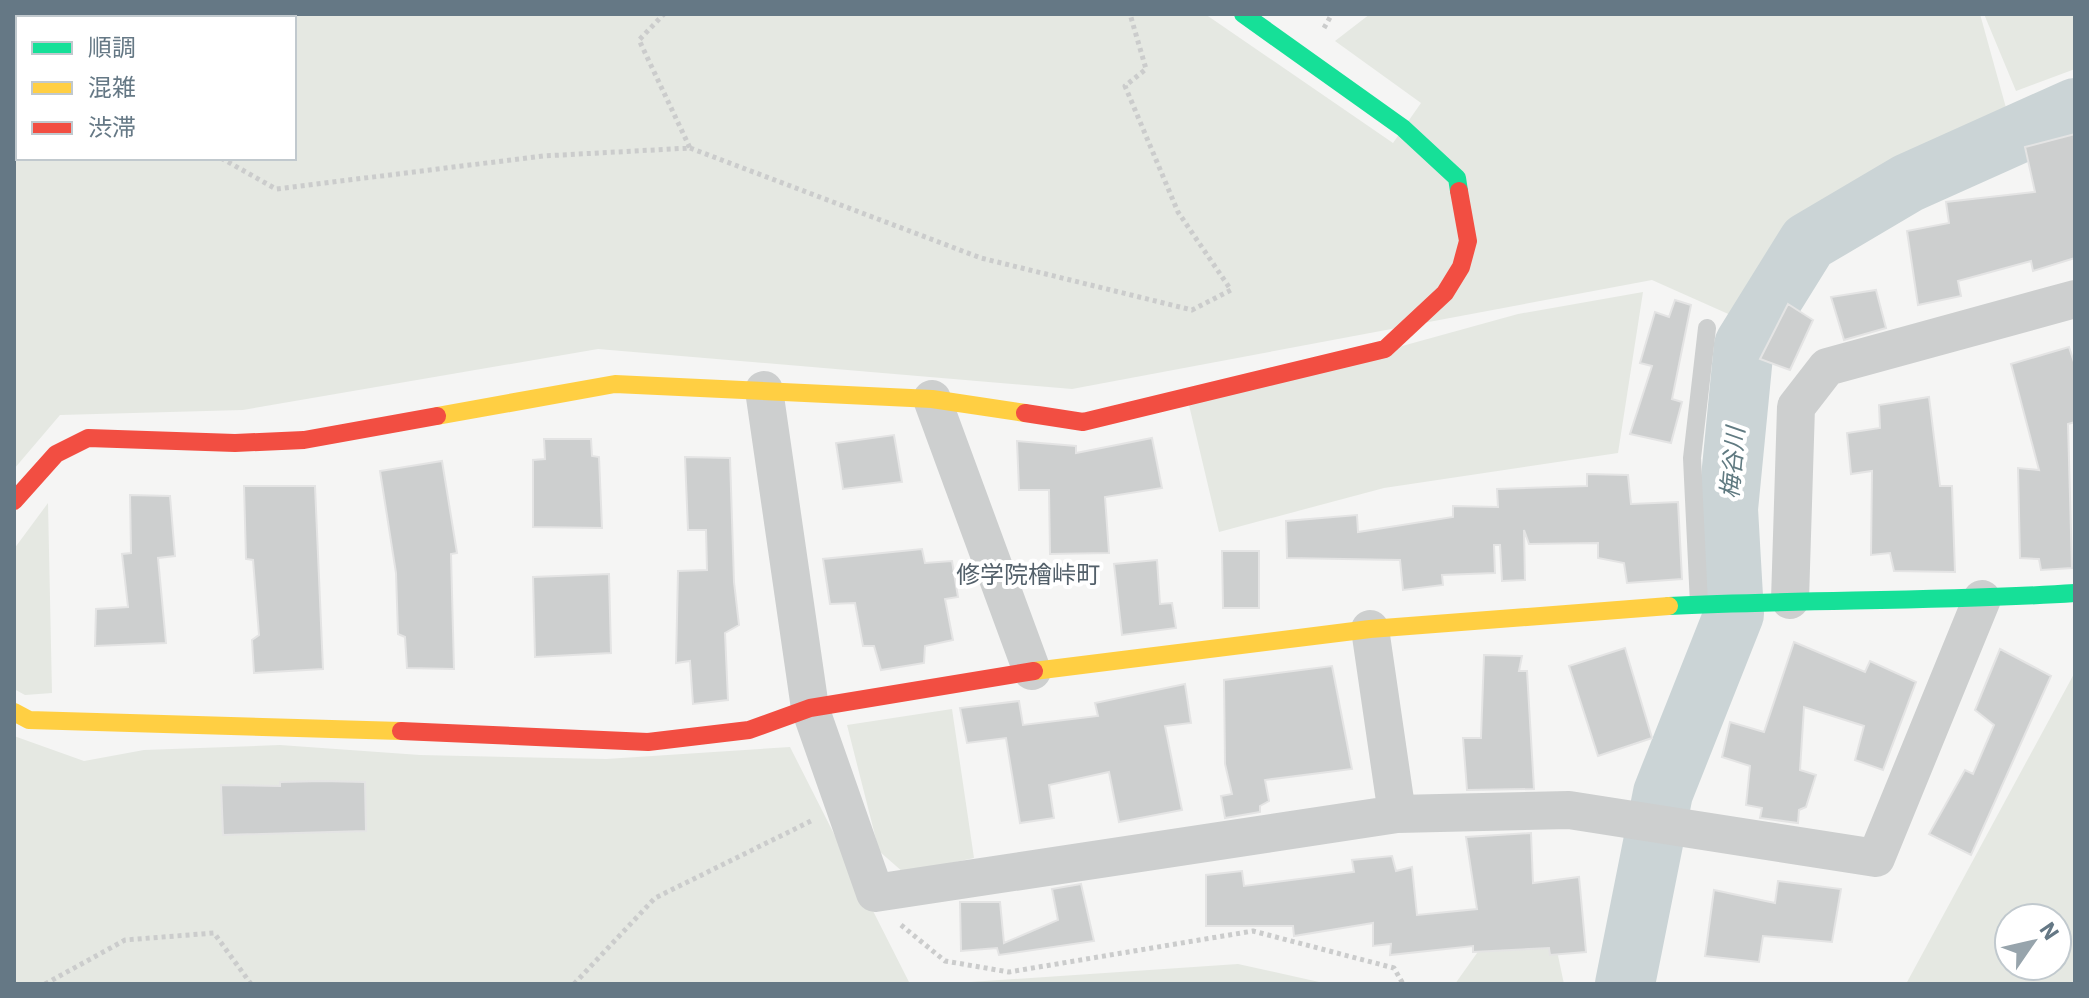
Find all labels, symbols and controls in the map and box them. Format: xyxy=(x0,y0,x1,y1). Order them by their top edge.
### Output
legend xyxy=(16,16,296,160)
text: 順調 xyxy=(88,31,136,63)
text: 混雑 xyxy=(88,71,136,103)
text: 渋滞 xyxy=(88,111,136,143)
water label: 梅谷川 xyxy=(1713,423,1751,500)
district label: 修学院檜峠町 xyxy=(956,558,1100,590)
north arrow xyxy=(1993,902,2073,982)
text: N xyxy=(2034,916,2066,945)

